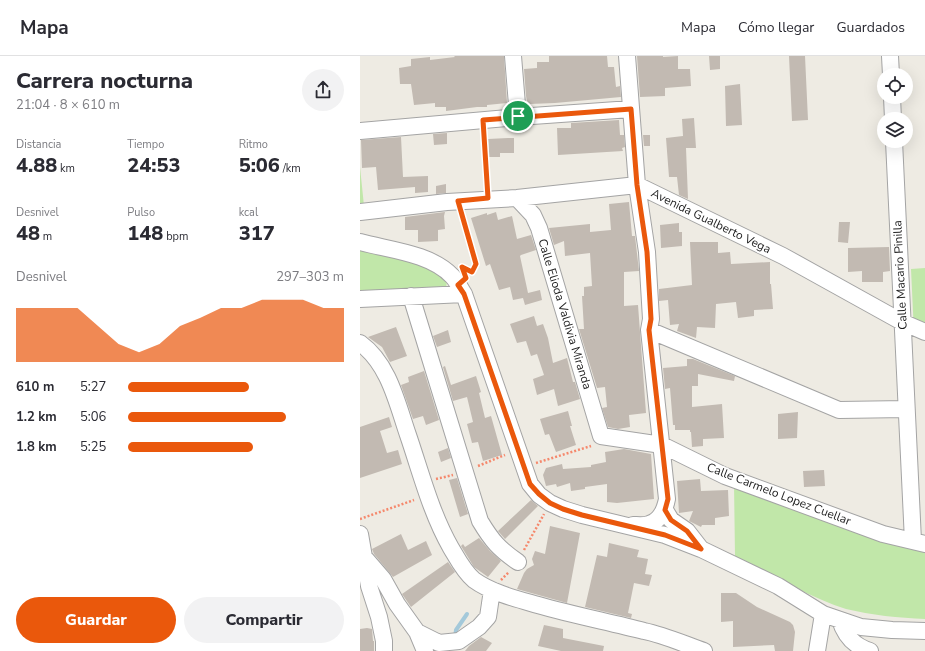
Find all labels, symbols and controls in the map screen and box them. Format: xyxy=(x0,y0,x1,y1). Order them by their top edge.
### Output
text: Mapa xyxy=(20,15,69,41)
text: Mapa xyxy=(681,18,716,37)
text: Cómo llegar xyxy=(738,18,814,37)
text: Guardados xyxy=(836,18,905,37)
text: Carrera nocturna xyxy=(16,66,193,96)
map controls xyxy=(877,68,913,148)
button: locate xyxy=(877,68,913,104)
button: share xyxy=(302,69,344,111)
text: 21:04 · 8 × 610 m xyxy=(16,96,120,114)
pin xyxy=(501,99,535,133)
icon: arrive xyxy=(507,105,529,127)
button: layers xyxy=(877,112,913,148)
text: Distancia xyxy=(16,137,61,152)
text: Tiempo xyxy=(127,137,164,152)
text: Ritmo xyxy=(239,137,268,152)
text: 4.88 xyxy=(16,152,57,179)
text: 24:53 xyxy=(127,152,181,179)
text: 5:06 xyxy=(239,152,280,179)
text: km xyxy=(57,161,75,176)
text: /km xyxy=(280,161,301,176)
street label: Avenida Gualberto Vega xyxy=(648,185,774,257)
text: Desnivel xyxy=(16,205,59,220)
text: Pulso xyxy=(127,205,155,220)
text: kcal xyxy=(239,205,258,220)
text: 48 xyxy=(16,220,40,247)
text: 148 xyxy=(127,220,163,247)
text: 317 xyxy=(239,220,275,247)
street label: Calle Macario Pinilla xyxy=(889,220,911,330)
text: m xyxy=(40,229,52,244)
text: bpm xyxy=(163,229,188,244)
street label: Calle Elioda Valdivia Miranda xyxy=(534,237,596,391)
text: Desnivel xyxy=(16,268,67,286)
text: 297–303 m xyxy=(276,268,344,286)
text: 610 m xyxy=(16,378,54,396)
text: 5:27 xyxy=(80,378,106,396)
text: 1.2 km xyxy=(16,408,57,426)
text: 5:06 xyxy=(80,408,106,426)
text: 1.8 km xyxy=(16,438,57,456)
text: 5:25 xyxy=(80,438,106,456)
street label: Calle Carmelo Lopez Cuellar xyxy=(705,459,854,529)
button: Guardar xyxy=(16,597,176,643)
button: Compartir xyxy=(184,597,344,643)

